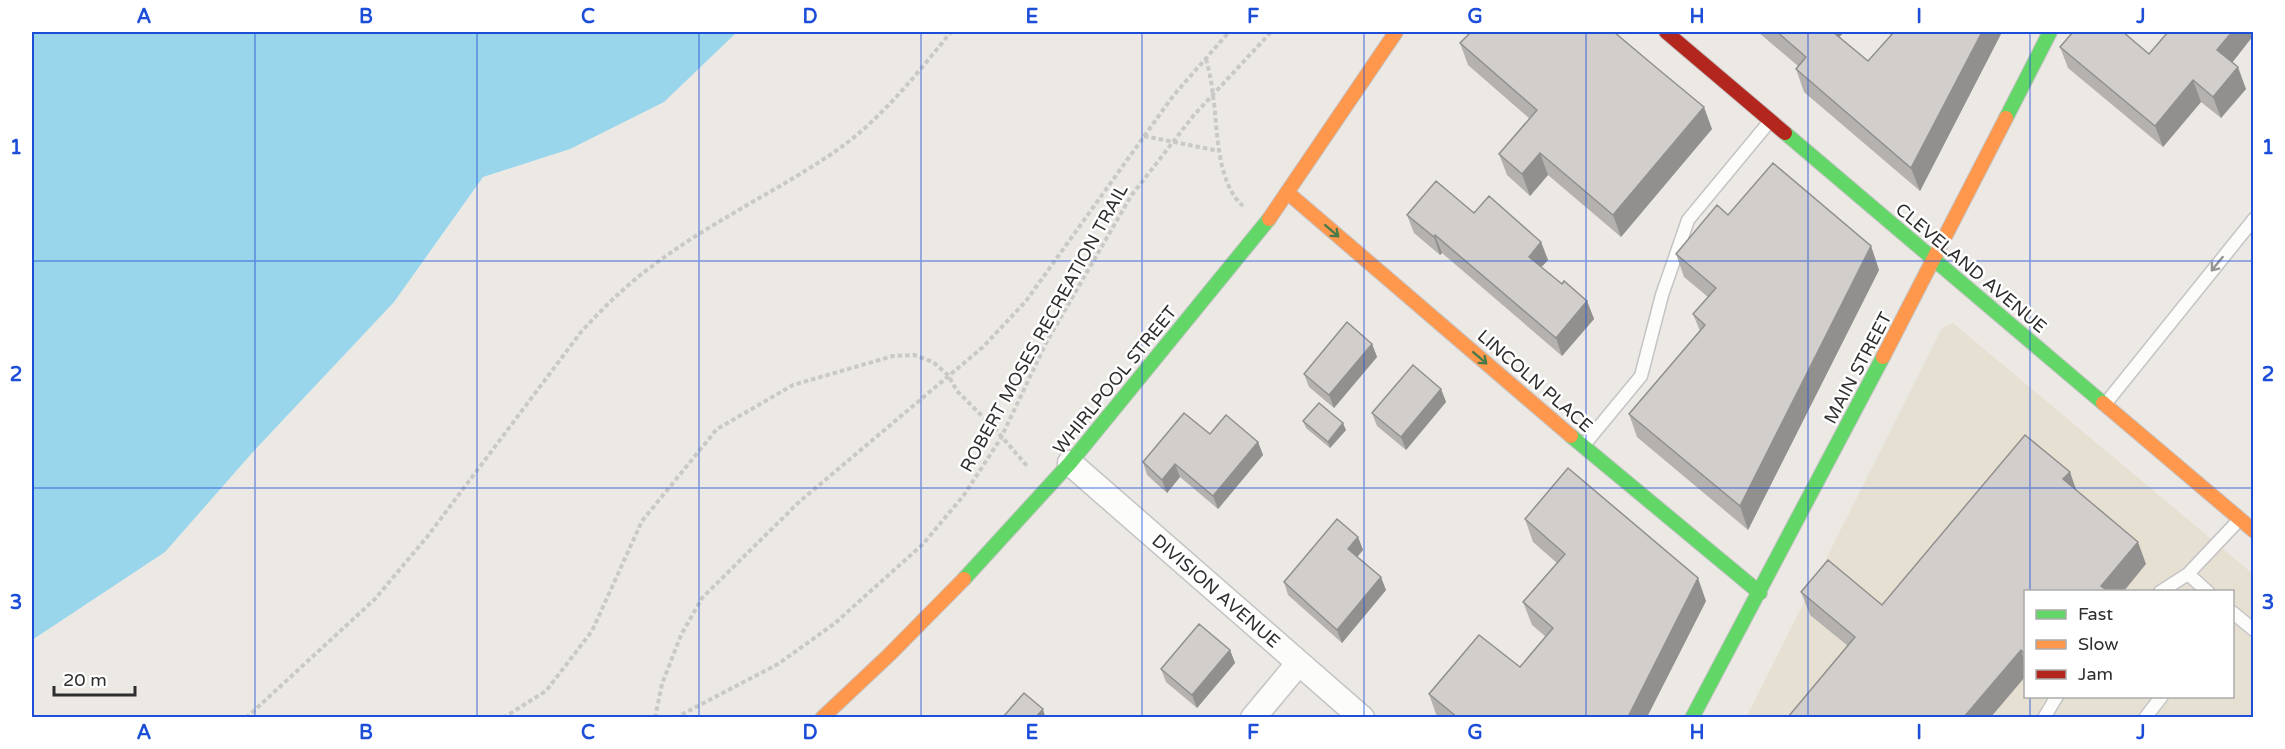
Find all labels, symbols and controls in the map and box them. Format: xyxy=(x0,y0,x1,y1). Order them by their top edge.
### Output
text: A xyxy=(137,5,152,29)
text: B xyxy=(359,5,373,29)
text: C xyxy=(581,5,595,29)
text: D xyxy=(802,5,818,29)
text: E xyxy=(1026,5,1039,29)
text: F xyxy=(1247,5,1259,29)
text: G xyxy=(1467,5,1483,29)
text: H xyxy=(1689,5,1705,29)
text: I xyxy=(1916,5,1922,29)
text: J xyxy=(2135,5,2146,29)
text: 1 xyxy=(10,136,22,160)
text: 1 xyxy=(2262,136,2274,160)
street label: ROBERT MOSES RECREATION TRAIL xyxy=(955,180,1133,476)
street label: CLEVELAND AVENUE xyxy=(1891,198,2051,338)
one-way arrow xyxy=(1324,225,1340,238)
one-way arrow xyxy=(2211,256,2224,272)
street label: WHIRLPOOL STREET xyxy=(1048,301,1182,459)
street label: MAIN STREET xyxy=(1819,308,1897,428)
street label: LINCOLN PLACE xyxy=(1473,325,1597,437)
one-way arrow xyxy=(1472,351,1487,365)
text: 2 xyxy=(10,363,22,387)
text: 2 xyxy=(2262,363,2274,387)
street label: DIVISION AVENUE xyxy=(1147,529,1285,653)
legend xyxy=(2024,590,2234,698)
text: 3 xyxy=(10,591,22,615)
text: 3 xyxy=(2262,591,2274,615)
text: Fast xyxy=(2078,603,2113,625)
text: Slow xyxy=(2078,633,2119,655)
scale bar xyxy=(54,659,135,697)
text: Jam xyxy=(2078,663,2113,685)
text: 20 m xyxy=(63,669,107,691)
text: A xyxy=(137,721,152,745)
text: B xyxy=(359,721,373,745)
text: C xyxy=(581,721,595,745)
text: D xyxy=(802,721,818,745)
text: E xyxy=(1026,721,1039,745)
text: F xyxy=(1247,721,1259,745)
text: G xyxy=(1467,721,1483,745)
text: H xyxy=(1689,721,1705,745)
text: I xyxy=(1916,721,1922,745)
text: J xyxy=(2135,721,2146,745)

